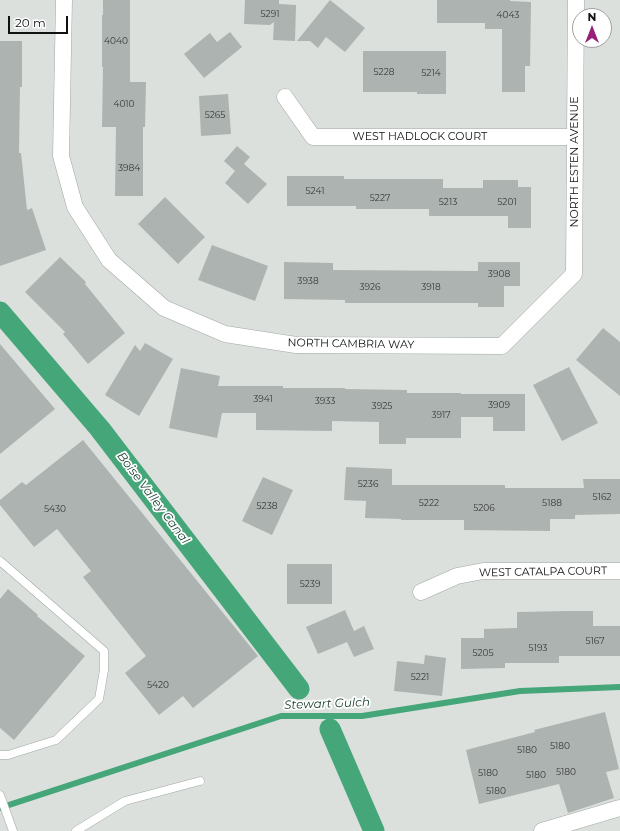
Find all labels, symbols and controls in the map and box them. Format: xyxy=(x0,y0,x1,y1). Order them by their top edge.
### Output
scale bar xyxy=(10,8,70,34)
north arrow xyxy=(572,8,612,48)
house number: 5291 xyxy=(261,9,279,19)
house number: 4043 xyxy=(497,10,519,20)
text: N xyxy=(588,10,596,24)
text: 20 m xyxy=(15,15,46,30)
house number: 4040 xyxy=(104,36,128,46)
house number: 5228 xyxy=(373,67,395,77)
house number: 5214 xyxy=(421,68,441,78)
street label: NORTH ESTEN AVENUE xyxy=(568,96,582,228)
house number: 4010 xyxy=(113,99,135,109)
house number: 5265 xyxy=(205,110,225,120)
street label: WEST HADLOCK COURT xyxy=(353,130,487,144)
house number: 3984 xyxy=(118,163,140,173)
house number: 5241 xyxy=(306,186,324,196)
house number: 5227 xyxy=(370,193,390,203)
house number: 5213 xyxy=(439,197,457,207)
house number: 5201 xyxy=(497,197,517,207)
house number: 3908 xyxy=(488,269,510,279)
house number: 3938 xyxy=(297,276,319,286)
house number: 3926 xyxy=(359,282,381,292)
house number: 3918 xyxy=(421,282,441,292)
street label: NORTH CAMBRIA WAY xyxy=(288,336,414,352)
house number: 3941 xyxy=(253,394,273,404)
house number: 3933 xyxy=(315,396,335,406)
house number: 3909 xyxy=(488,400,510,410)
house number: 3925 xyxy=(372,401,392,411)
house number: 3917 xyxy=(431,410,451,420)
water label: Boise Valley Canal xyxy=(114,449,192,547)
house number: 5236 xyxy=(358,479,378,489)
house number: 5162 xyxy=(593,492,611,502)
house number: 5222 xyxy=(419,498,439,508)
house number: 5188 xyxy=(542,498,562,508)
house number: 5238 xyxy=(257,501,277,511)
house number: 5206 xyxy=(473,503,495,513)
house number: 5430 xyxy=(44,504,66,514)
street label: WEST CATALPA COURT xyxy=(479,564,607,580)
house number: 5239 xyxy=(300,579,320,589)
house number: 5167 xyxy=(585,636,605,646)
house number: 5193 xyxy=(529,643,547,653)
house number: 5205 xyxy=(472,648,494,658)
house number: 5221 xyxy=(411,672,429,682)
house number: 5420 xyxy=(147,680,169,690)
water label: Stewart Gulch xyxy=(284,695,370,713)
house number: 5180 xyxy=(550,741,570,751)
house number: 5180 xyxy=(517,745,537,755)
house number: 5180 xyxy=(556,767,576,777)
house number: 5180 xyxy=(478,768,498,778)
house number: 5180 xyxy=(526,770,546,780)
house number: 5180 xyxy=(486,786,506,796)

